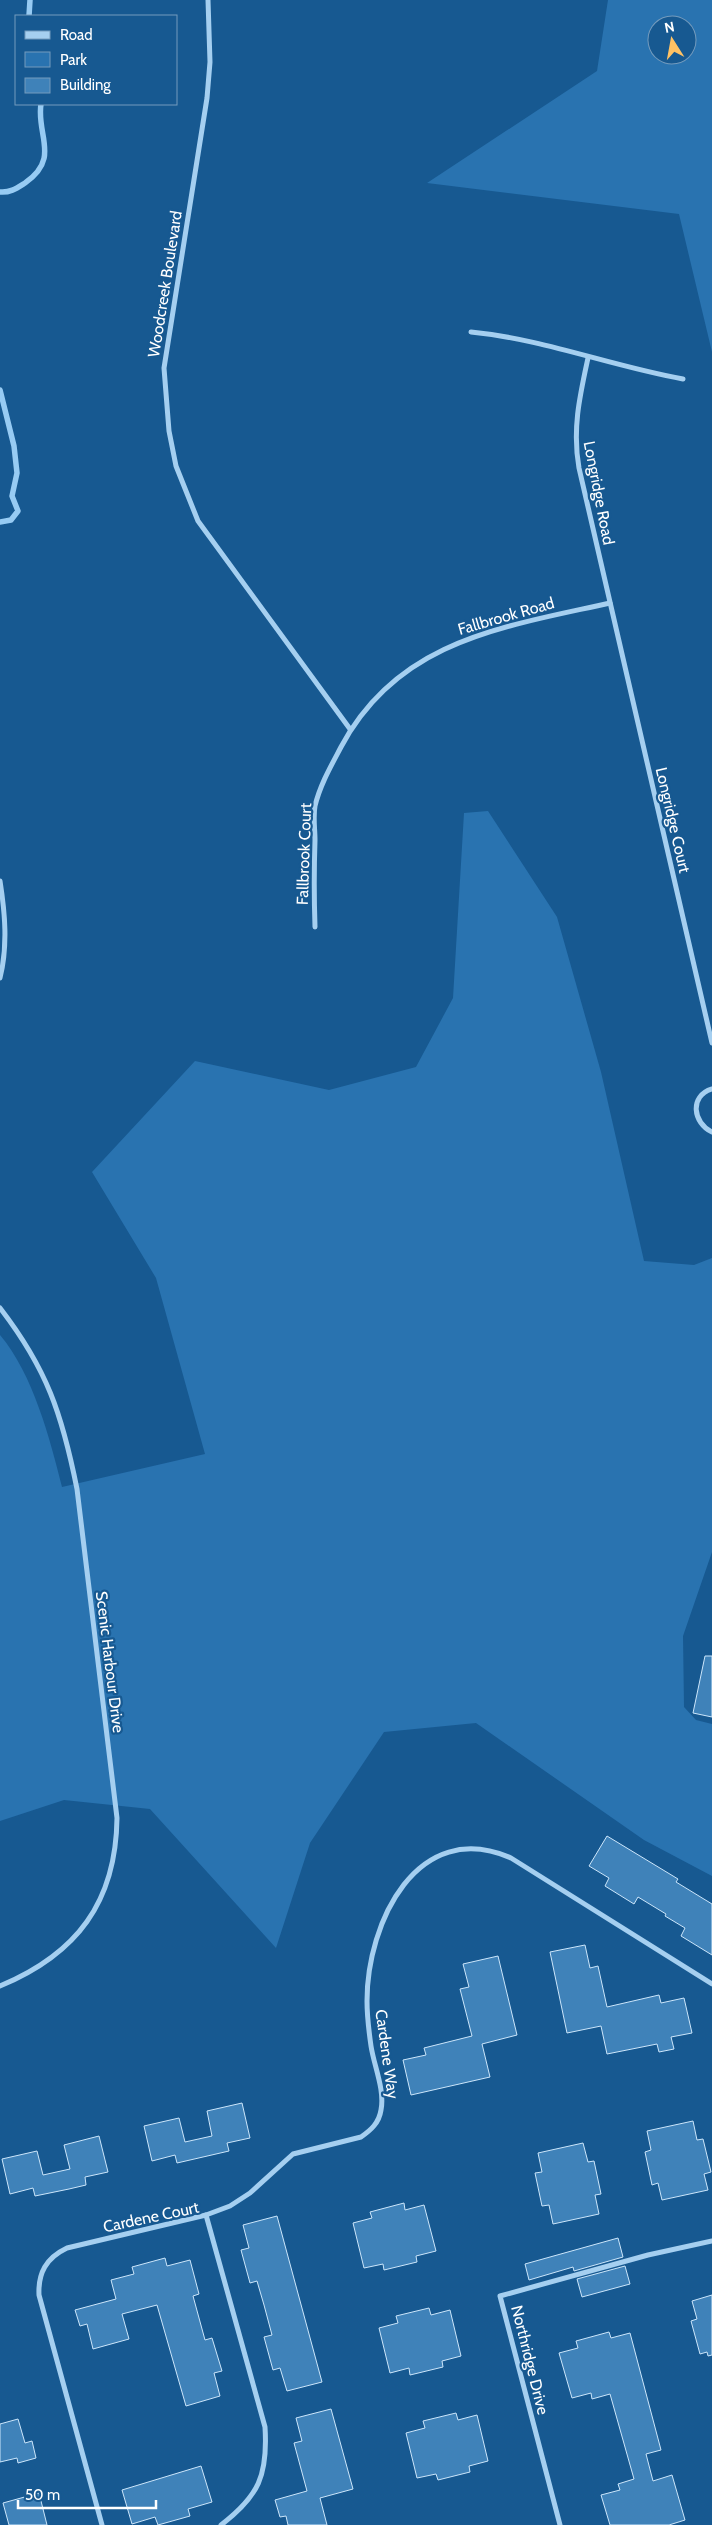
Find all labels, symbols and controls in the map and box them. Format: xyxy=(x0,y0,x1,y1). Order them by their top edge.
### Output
legend xyxy=(15,15,178,105)
north arrow xyxy=(647,15,697,65)
text: N xyxy=(663,17,676,37)
text: Road xyxy=(60,26,93,44)
text: Park xyxy=(60,51,87,69)
text: Building xyxy=(60,76,111,94)
street label: Woodcreek Boulevard xyxy=(144,209,186,359)
street label: Longridge Road xyxy=(580,439,618,547)
street label: Fallbrook Road xyxy=(456,593,556,639)
street label: Longridge Court xyxy=(652,765,695,875)
street label: Fallbrook Court xyxy=(293,802,315,905)
street label: Scenic Harbour Drive xyxy=(92,1590,128,1734)
street label: Cardene Way xyxy=(371,2008,403,2100)
street label: Cardene Court xyxy=(101,2197,201,2236)
street label: Northridge Drive xyxy=(507,2303,553,2417)
scale bar xyxy=(18,2478,155,2510)
text: 50 m xyxy=(25,2486,60,2504)

